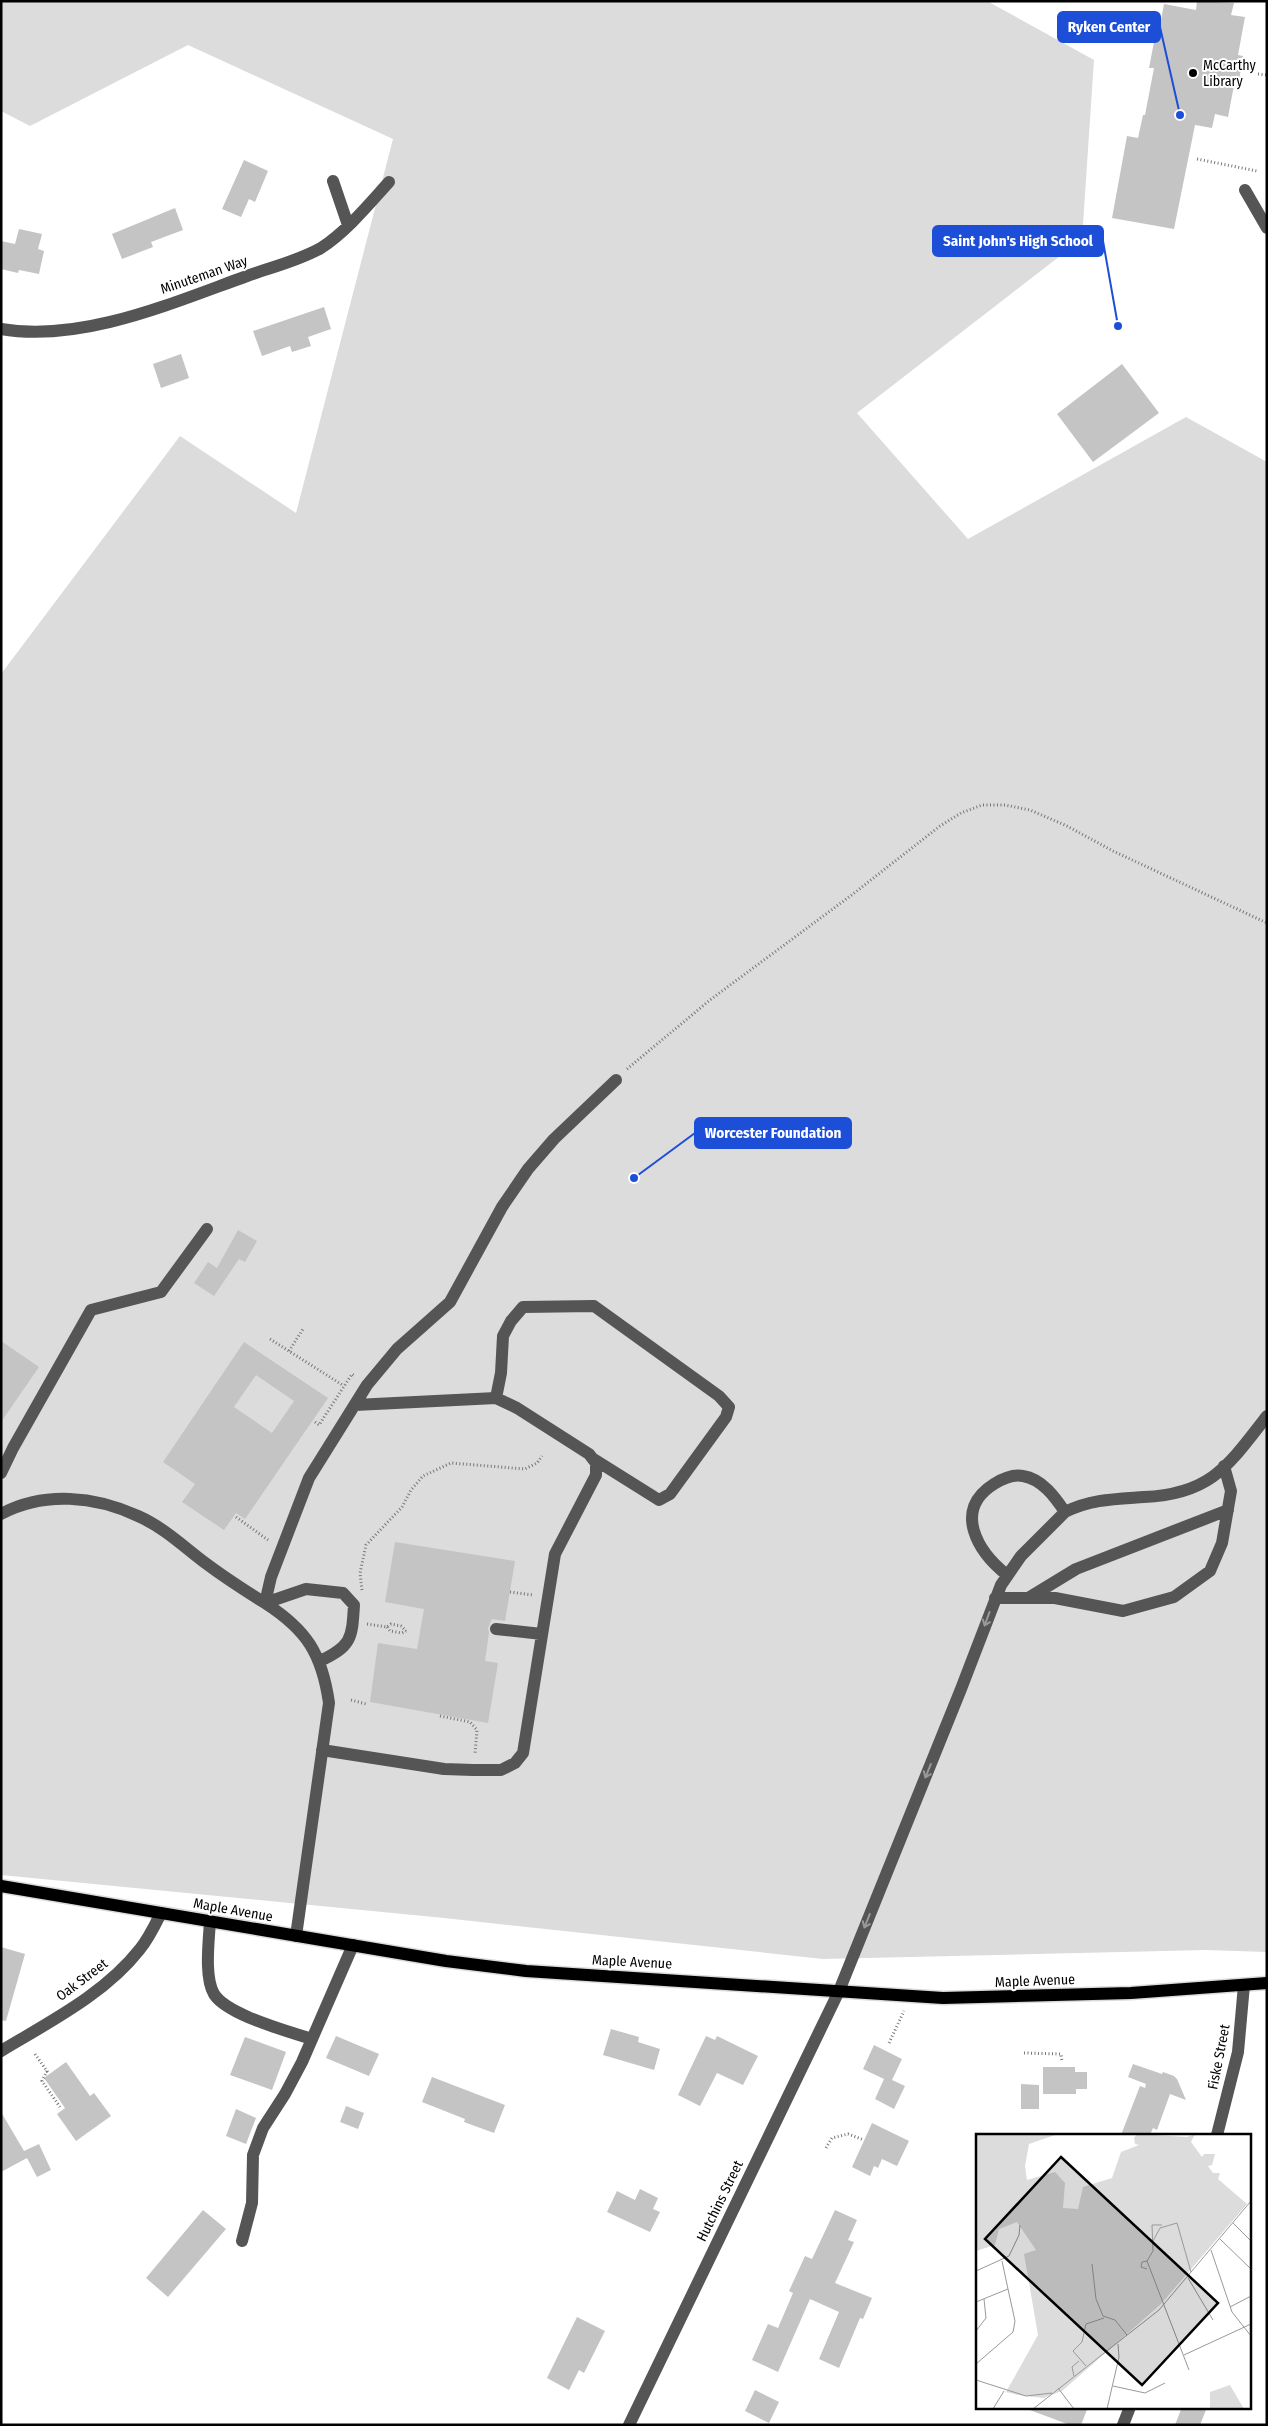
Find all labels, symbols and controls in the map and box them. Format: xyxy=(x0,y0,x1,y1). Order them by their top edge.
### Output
callout: Ryken Center xyxy=(1058,12,1160,42)
text: Ryken Center xyxy=(1068,18,1151,36)
place label: McCarthy Library xyxy=(1203,57,1257,90)
marker: McCarthy Library xyxy=(1187,67,1199,79)
callout: Saint John's High School xyxy=(933,226,1103,256)
text: Saint John's High School xyxy=(943,232,1094,250)
street label: Minuteman Way xyxy=(158,252,250,298)
callout: Worcester Foundation xyxy=(695,1118,851,1148)
text: Worcester Foundation xyxy=(705,1124,841,1142)
one-way arrow xyxy=(982,1611,991,1626)
one-way arrow xyxy=(923,1763,933,1778)
street label: Maple Avenue xyxy=(192,1895,274,1925)
one-way arrow xyxy=(862,1913,872,1928)
street label: Maple Avenue xyxy=(592,1951,673,1973)
street label: Oak Street xyxy=(53,1955,111,2005)
street label: Maple Avenue xyxy=(995,1971,1075,1991)
street label: Fiske Street xyxy=(1204,2022,1234,2091)
inset map xyxy=(976,2134,1250,2408)
street label: Hutchins Street xyxy=(693,2157,747,2244)

